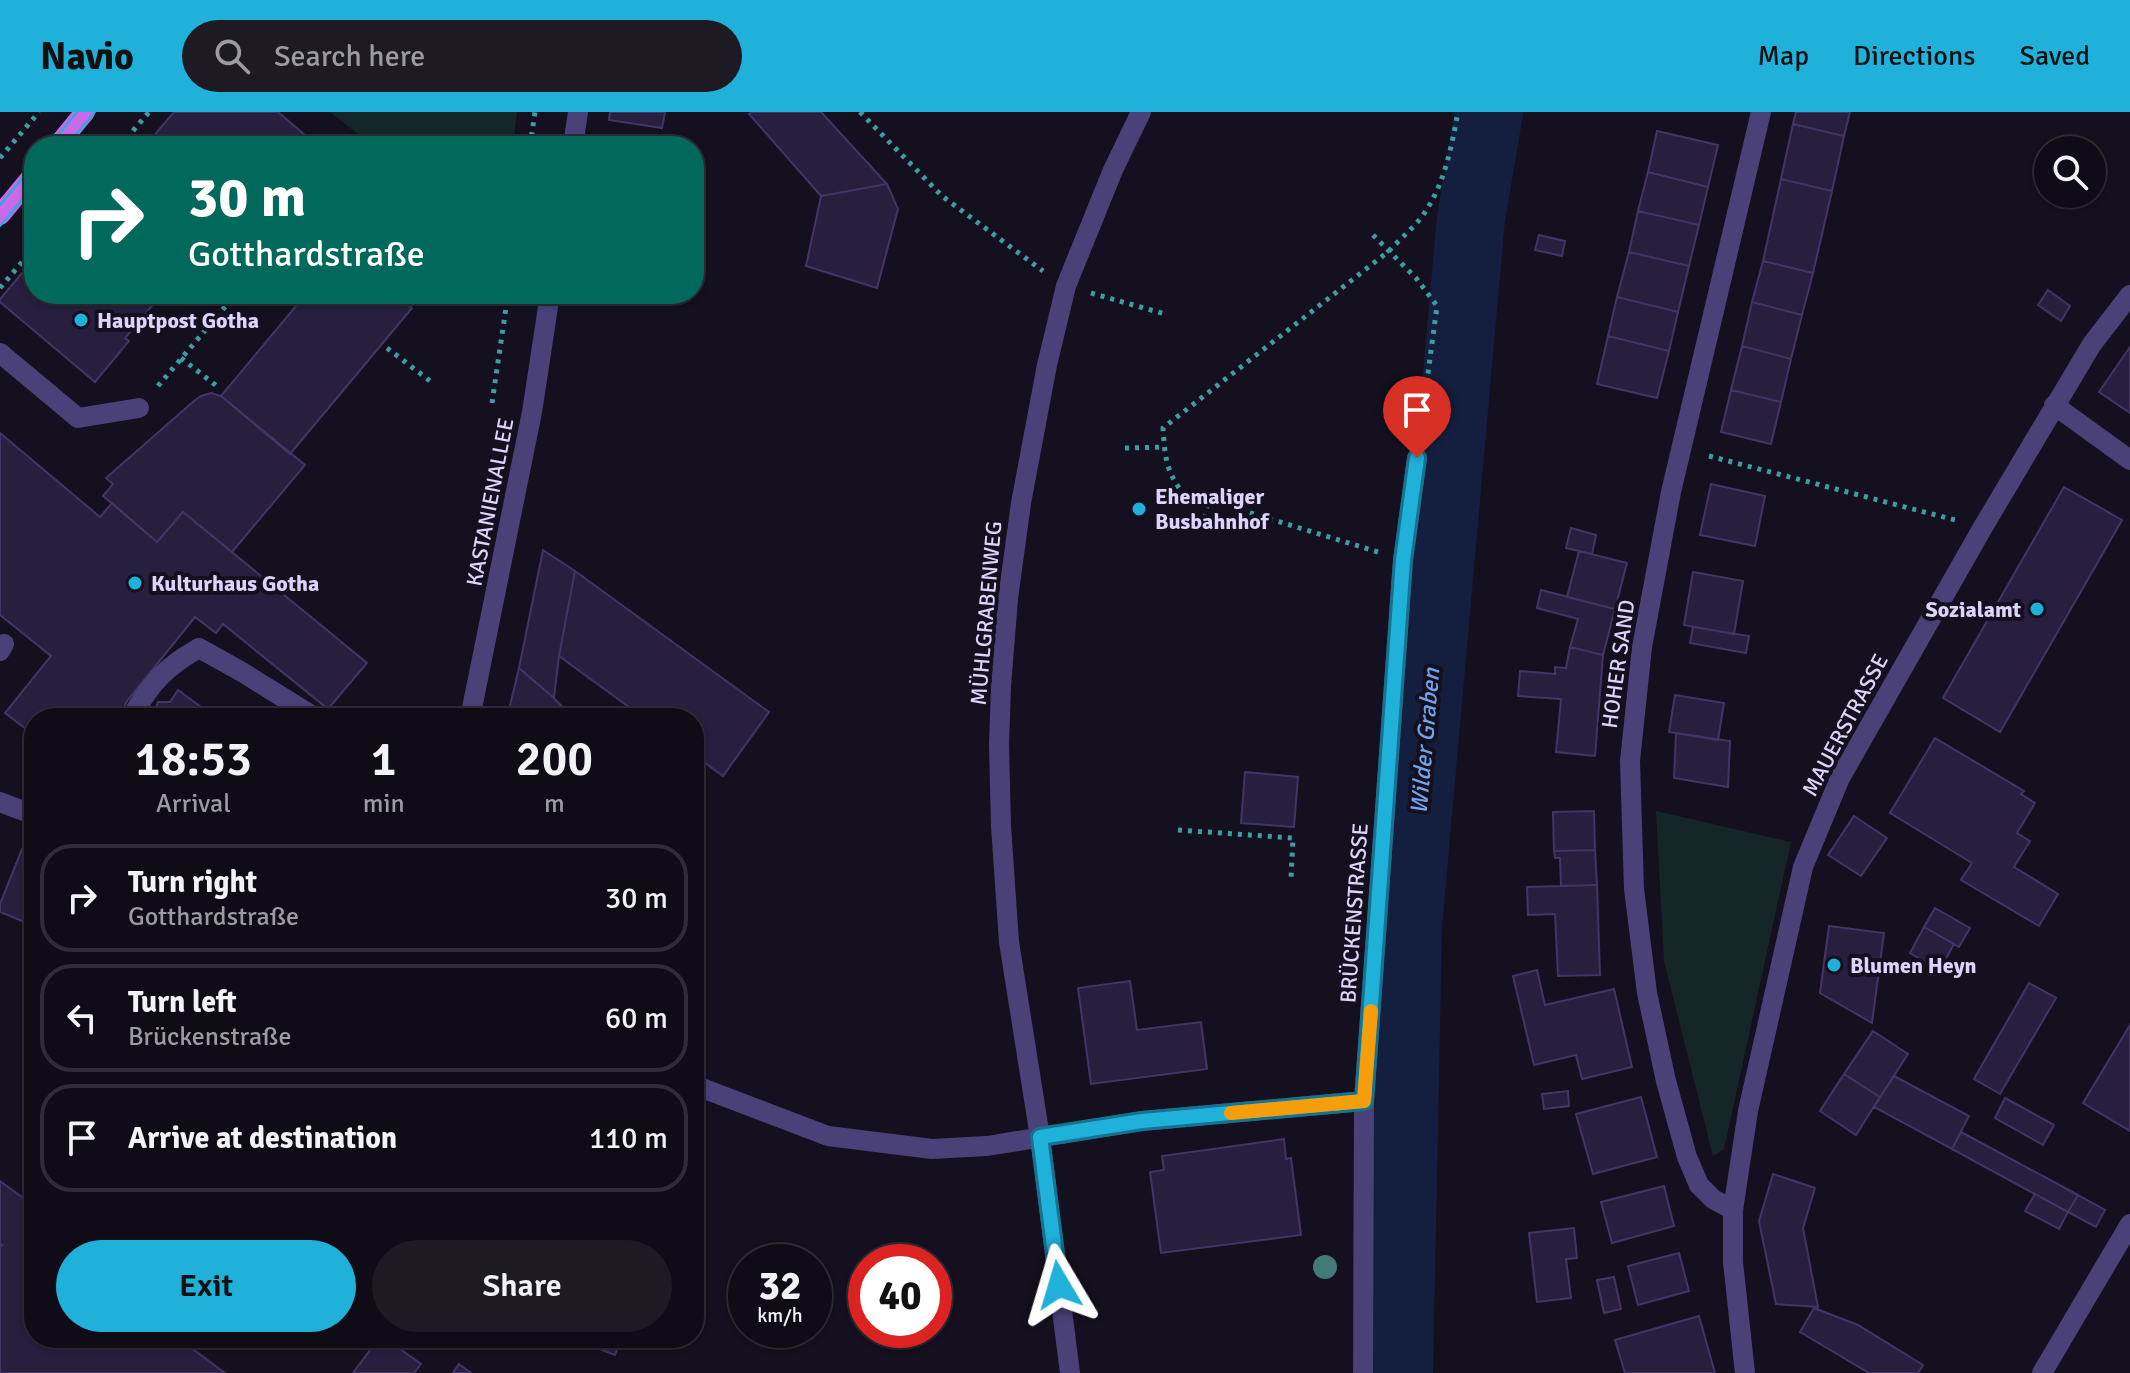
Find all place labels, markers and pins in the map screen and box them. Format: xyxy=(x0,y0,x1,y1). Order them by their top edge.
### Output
place label: Hauptpost Gotha xyxy=(97,307,259,334)
marker: Hauptpost Gotha xyxy=(72,311,90,329)
pin xyxy=(1383,376,1451,458)
place label: Ehemaliger Busbahnhof xyxy=(1155,483,1270,535)
marker: Ehemaliger Busbahnhof xyxy=(1130,500,1148,518)
place label: Kulturhaus Gotha xyxy=(151,570,319,597)
marker: Kulturhaus Gotha xyxy=(126,574,144,592)
place label: Sozialamt xyxy=(1925,596,2021,623)
marker: Sozialamt xyxy=(2028,600,2046,618)
place label: Blumen Heyn xyxy=(1850,952,1977,979)
marker: Blumen Heyn xyxy=(1825,956,1843,974)

